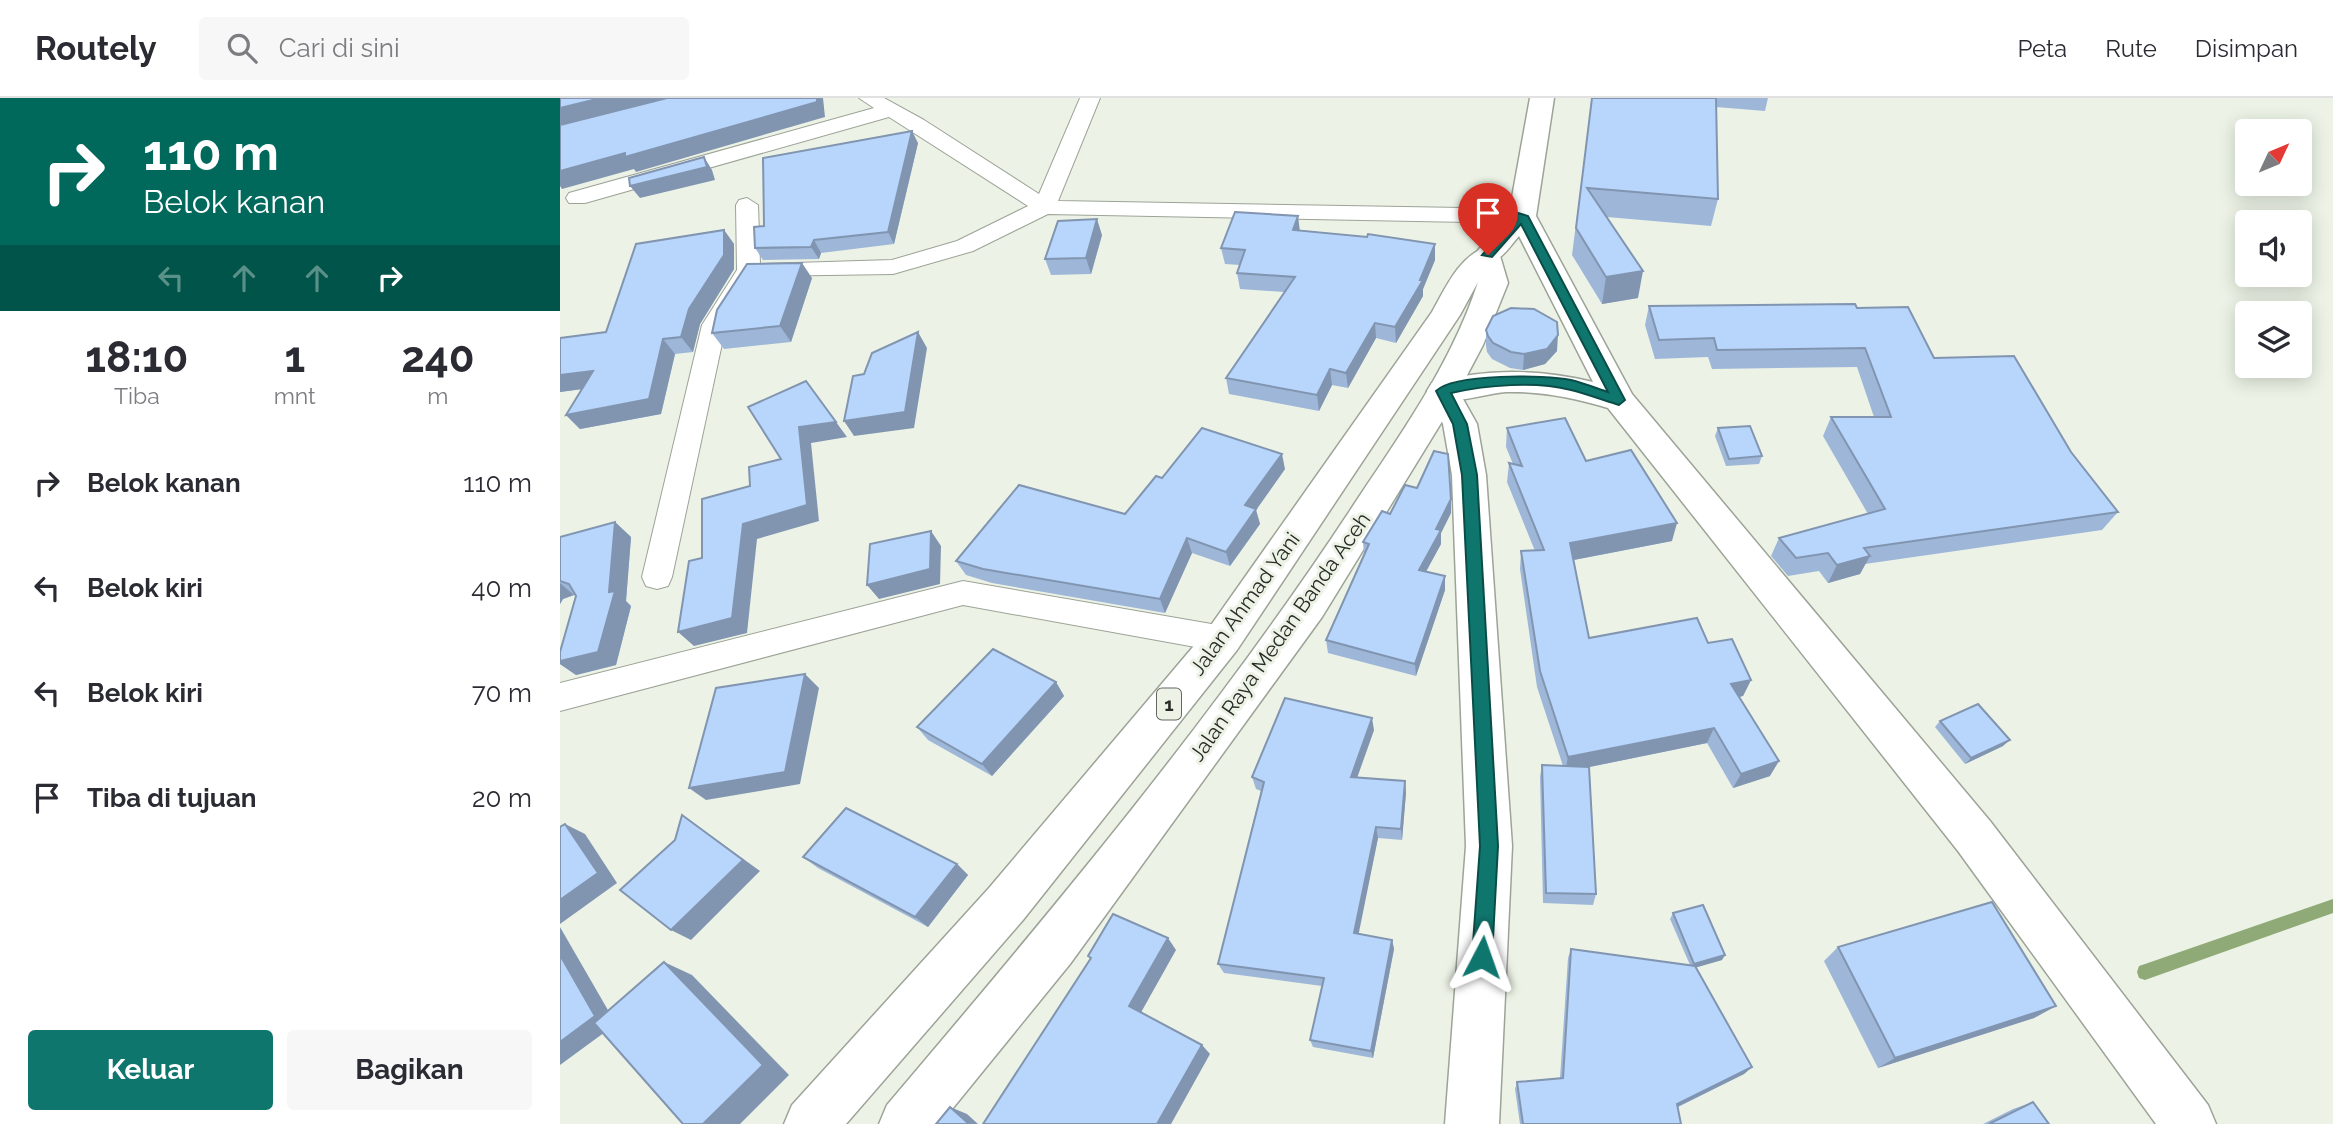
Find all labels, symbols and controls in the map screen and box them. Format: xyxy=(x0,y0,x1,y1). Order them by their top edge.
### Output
search box xyxy=(199,17,689,80)
text: Routely xyxy=(35,29,157,68)
icon: search xyxy=(223,29,261,67)
text: Cari di sini xyxy=(279,33,400,63)
text: Peta xyxy=(2017,34,2067,63)
text: Rute xyxy=(2105,34,2157,63)
text: Disimpan xyxy=(2195,34,2298,63)
north arrow xyxy=(2235,119,2312,196)
map controls xyxy=(2235,119,2312,378)
text: 110 m xyxy=(143,124,279,181)
icon: right xyxy=(28,126,119,217)
text: Belok kanan xyxy=(143,183,325,220)
pin xyxy=(1458,183,1518,255)
icon: arrive xyxy=(1469,194,1507,232)
button: sound xyxy=(2235,210,2312,287)
icon: left xyxy=(152,259,190,297)
icon: ahead xyxy=(225,259,263,297)
icon: ahead xyxy=(298,259,336,297)
icon: right xyxy=(371,259,409,297)
button: layers xyxy=(2235,301,2312,378)
text: 18:10 xyxy=(85,333,188,382)
text: 1 xyxy=(284,333,305,382)
text: 240 xyxy=(401,333,475,382)
text: Tiba xyxy=(114,382,160,409)
text: mnt xyxy=(274,382,316,409)
text: m xyxy=(427,382,448,409)
icon: right xyxy=(28,464,66,502)
text: Belok kanan xyxy=(87,468,241,498)
text: 110 m xyxy=(463,468,532,498)
street label: Jalan Raya Medan Banda Aceh xyxy=(1184,507,1375,766)
street label: Jalan Ahmad Yani xyxy=(1184,527,1305,680)
icon: left xyxy=(28,569,66,607)
text: Belok kiri xyxy=(87,573,203,603)
text: 40 m xyxy=(471,573,532,603)
icon: left xyxy=(28,674,66,712)
text: Belok kiri xyxy=(87,678,203,708)
text: 70 m xyxy=(472,678,532,708)
road number: 1 xyxy=(1157,688,1181,720)
icon: arrive xyxy=(28,779,66,817)
text: Tiba di tujuan xyxy=(87,783,257,813)
text: 20 m xyxy=(472,783,532,813)
position arrow xyxy=(1445,920,1519,994)
button: Keluar xyxy=(28,1030,273,1110)
button: Bagikan xyxy=(287,1030,532,1110)

